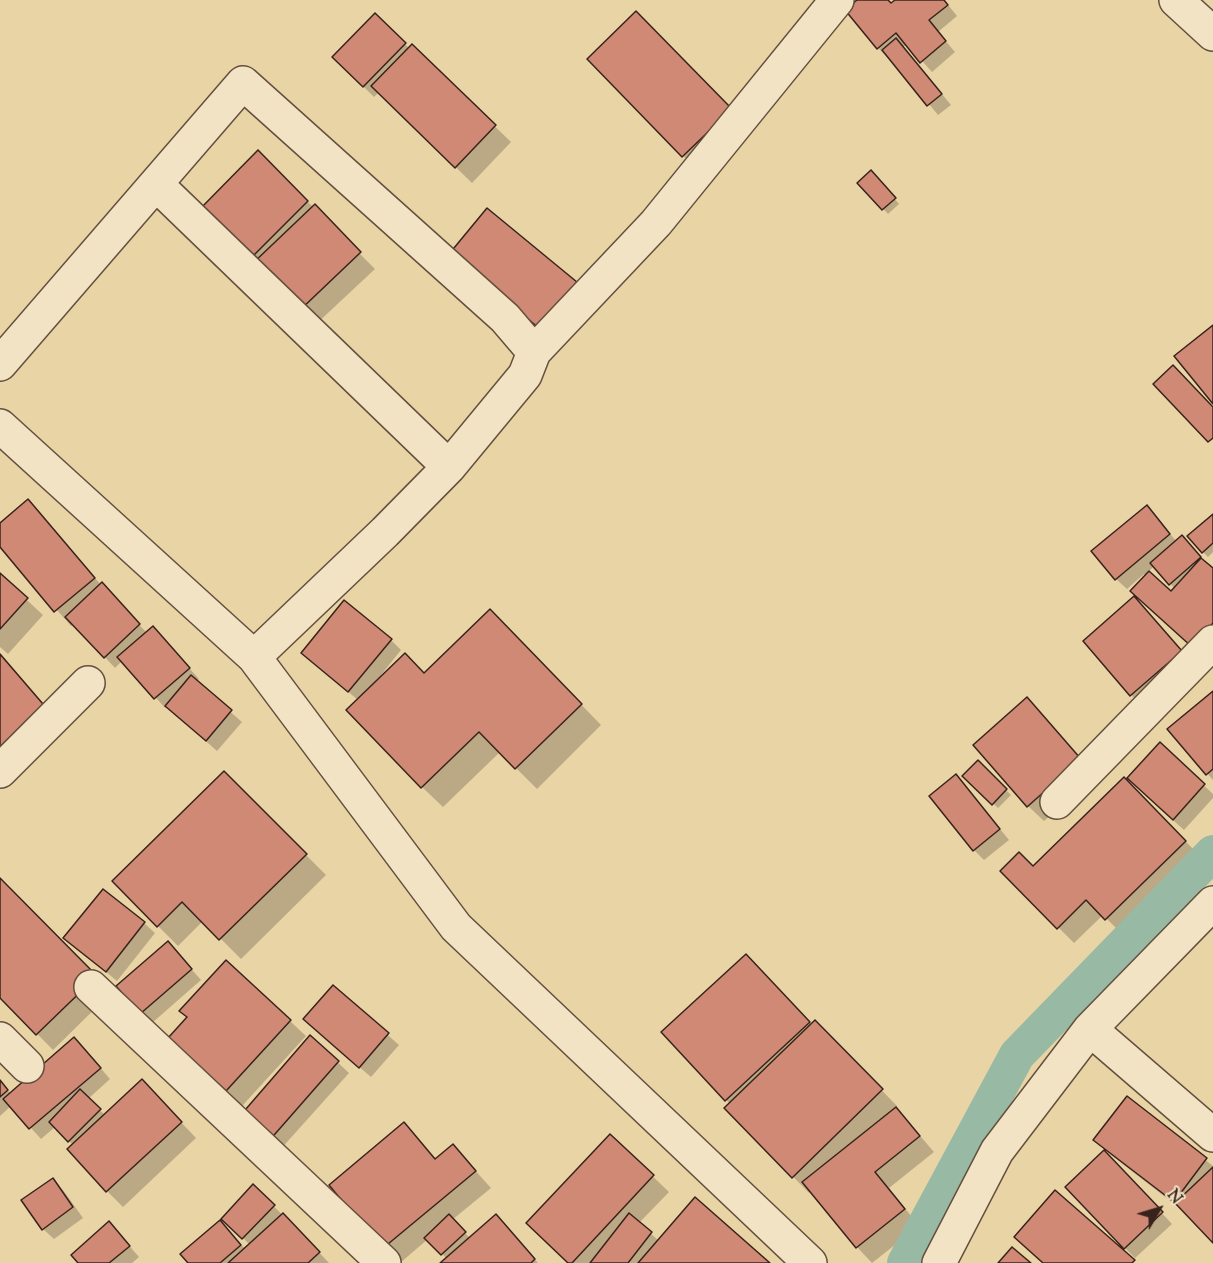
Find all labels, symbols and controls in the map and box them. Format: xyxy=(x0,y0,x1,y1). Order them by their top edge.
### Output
north arrow xyxy=(1129,1179,1189,1239)
text: N xyxy=(1161,1185,1187,1210)

